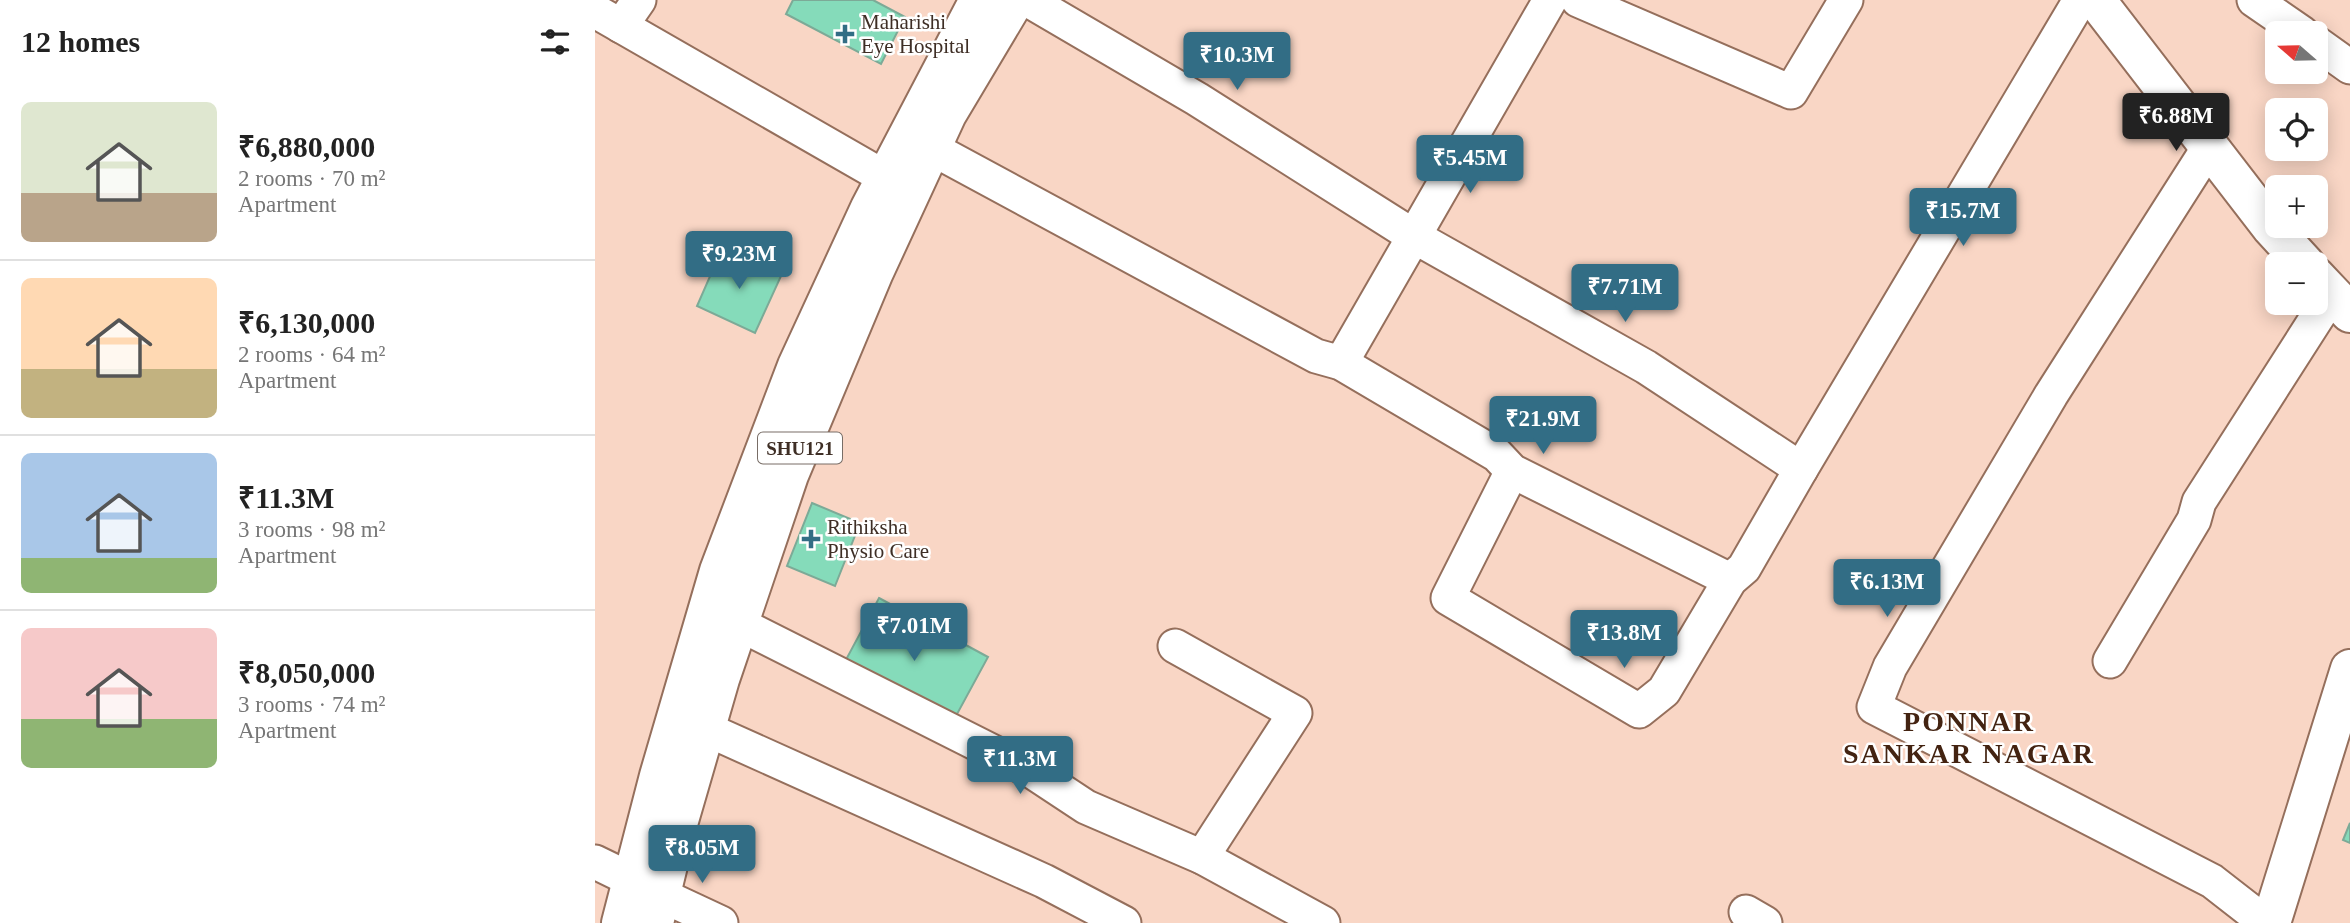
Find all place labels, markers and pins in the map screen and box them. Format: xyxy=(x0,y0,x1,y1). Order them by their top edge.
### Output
place label: Maharishi Eye Hospital xyxy=(861,10,970,58)
marker: Maharishi Eye Hospital xyxy=(835,24,855,44)
pin: ₹10.3M xyxy=(1180,32,1294,92)
pin: ₹6.88M xyxy=(2119,94,2233,153)
pin: ₹5.45M xyxy=(1413,136,1527,195)
pin: ₹15.7M xyxy=(1906,188,2020,248)
pin: ₹9.23M xyxy=(682,232,796,291)
pin: ₹7.71M xyxy=(1568,264,1682,324)
pin: ₹21.9M xyxy=(1486,396,1600,456)
place label: Rithiksha Physio Care xyxy=(827,515,929,563)
marker: Rithiksha Physio Care xyxy=(801,529,821,549)
pin: ₹6.13M xyxy=(1830,560,1944,619)
pin: ₹7.01M xyxy=(857,604,971,663)
pin: ₹13.8M xyxy=(1567,610,1681,670)
pin: ₹11.3M xyxy=(963,736,1077,796)
pin: ₹8.05M xyxy=(645,826,759,885)

